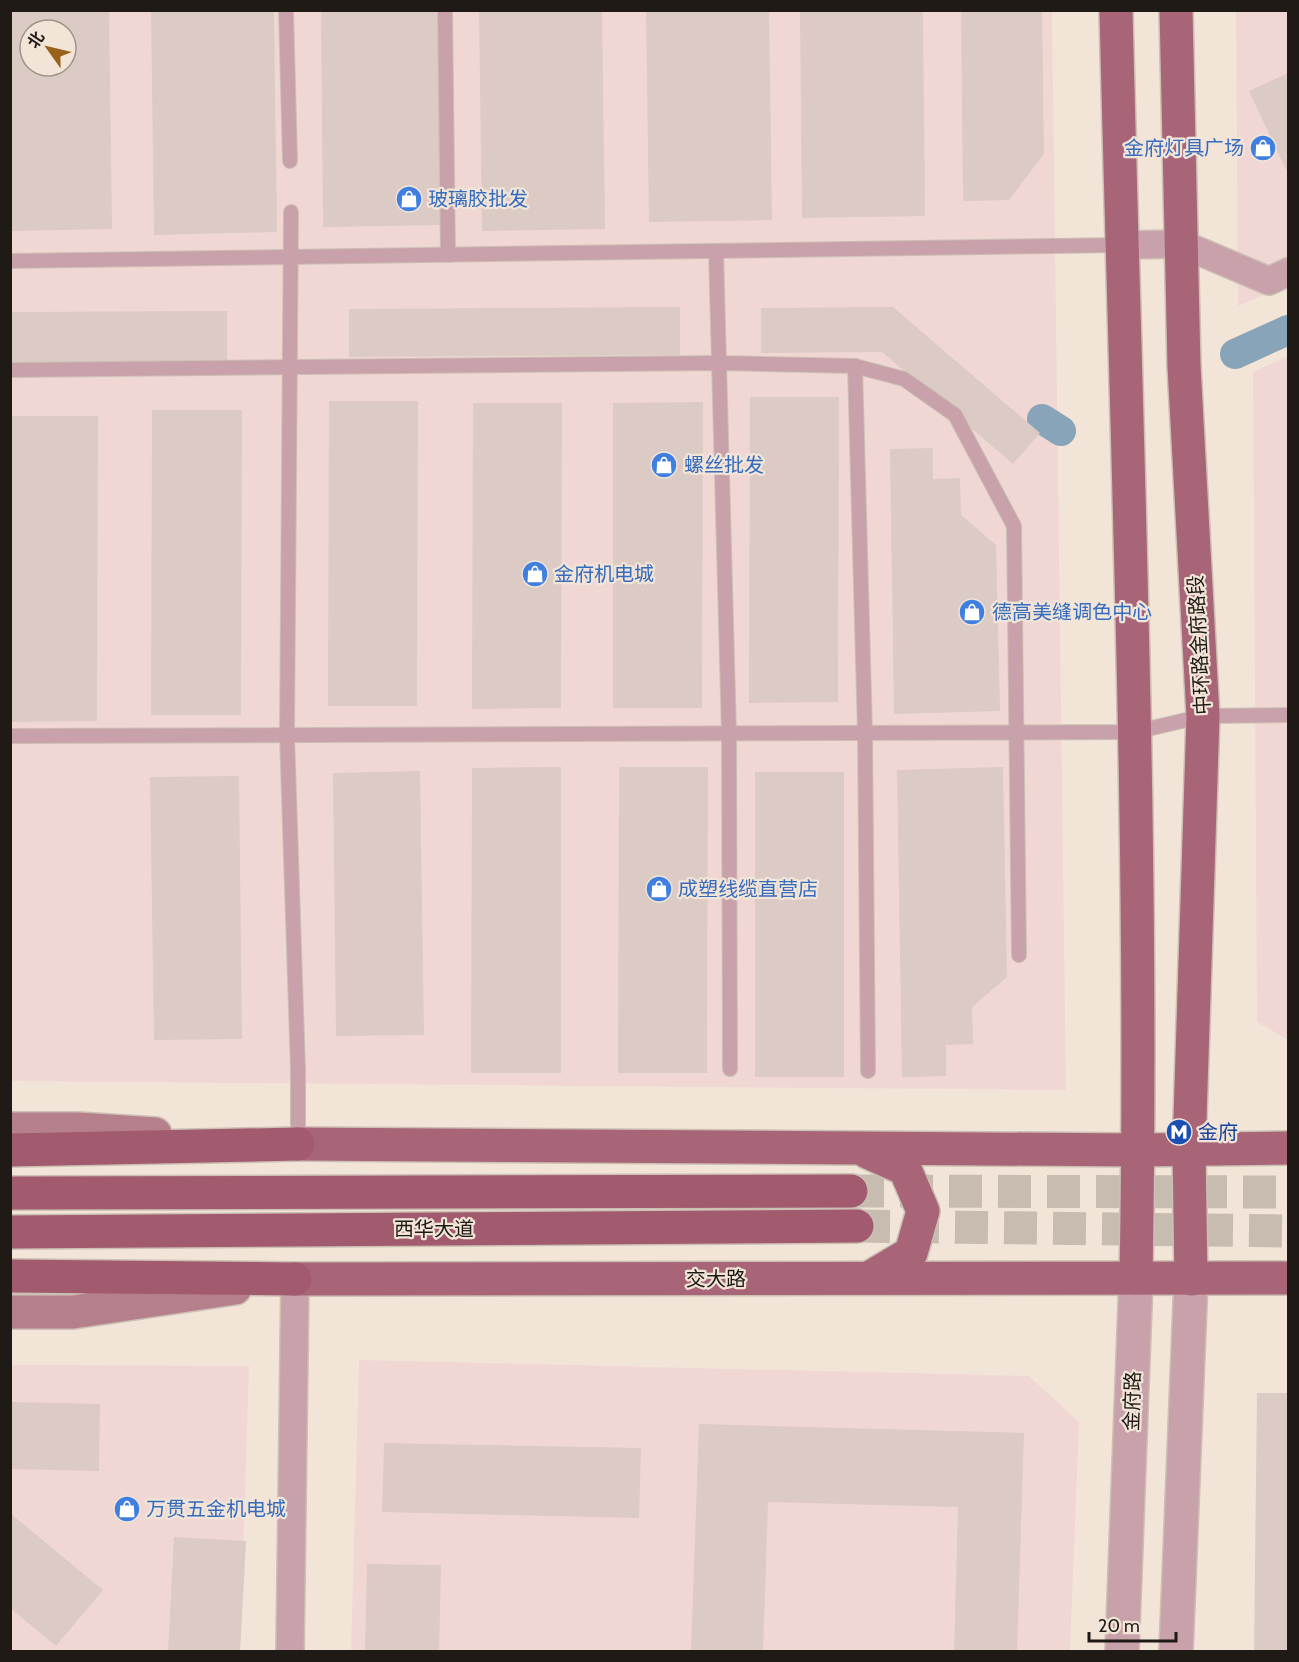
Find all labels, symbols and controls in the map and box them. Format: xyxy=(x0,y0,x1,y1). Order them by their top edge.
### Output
north arrow xyxy=(18,18,78,78)
text: 北 xyxy=(24,28,48,52)
shop icon: 金府灯具广场 xyxy=(1248,133,1278,163)
place label: 金府灯具广场 xyxy=(1124,136,1244,160)
shop icon: 玻璃胶批发 xyxy=(394,184,424,214)
place label: 玻璃胶批发 xyxy=(428,187,528,211)
shop icon: 螺丝批发 xyxy=(649,450,679,480)
place label: 螺丝批发 xyxy=(684,453,764,477)
shop icon: 金府机电城 xyxy=(520,559,550,589)
place label: 金府机电城 xyxy=(554,562,654,586)
street label: 中环路金府路段 xyxy=(1183,574,1215,716)
shop icon: 德高美缝调色中心 xyxy=(957,597,987,627)
place label: 德高美缝调色中心 xyxy=(992,600,1152,624)
shop icon: 成塑线缆直营店 xyxy=(644,874,674,904)
place label: 成塑线缆直营店 xyxy=(678,877,818,901)
metro station icon: 金府 xyxy=(1164,1117,1194,1147)
place label: 金府 xyxy=(1198,1120,1238,1144)
street label: 西华大道 xyxy=(394,1217,474,1241)
street label: 交大路 xyxy=(686,1267,746,1291)
street label: 金府路 xyxy=(1119,1371,1145,1431)
shop icon: 万贯五金机电城 xyxy=(112,1494,142,1524)
place label: 万贯五金机电城 xyxy=(146,1497,286,1521)
scale bar xyxy=(1089,1605,1176,1643)
text: 20 m xyxy=(1098,1615,1140,1637)

